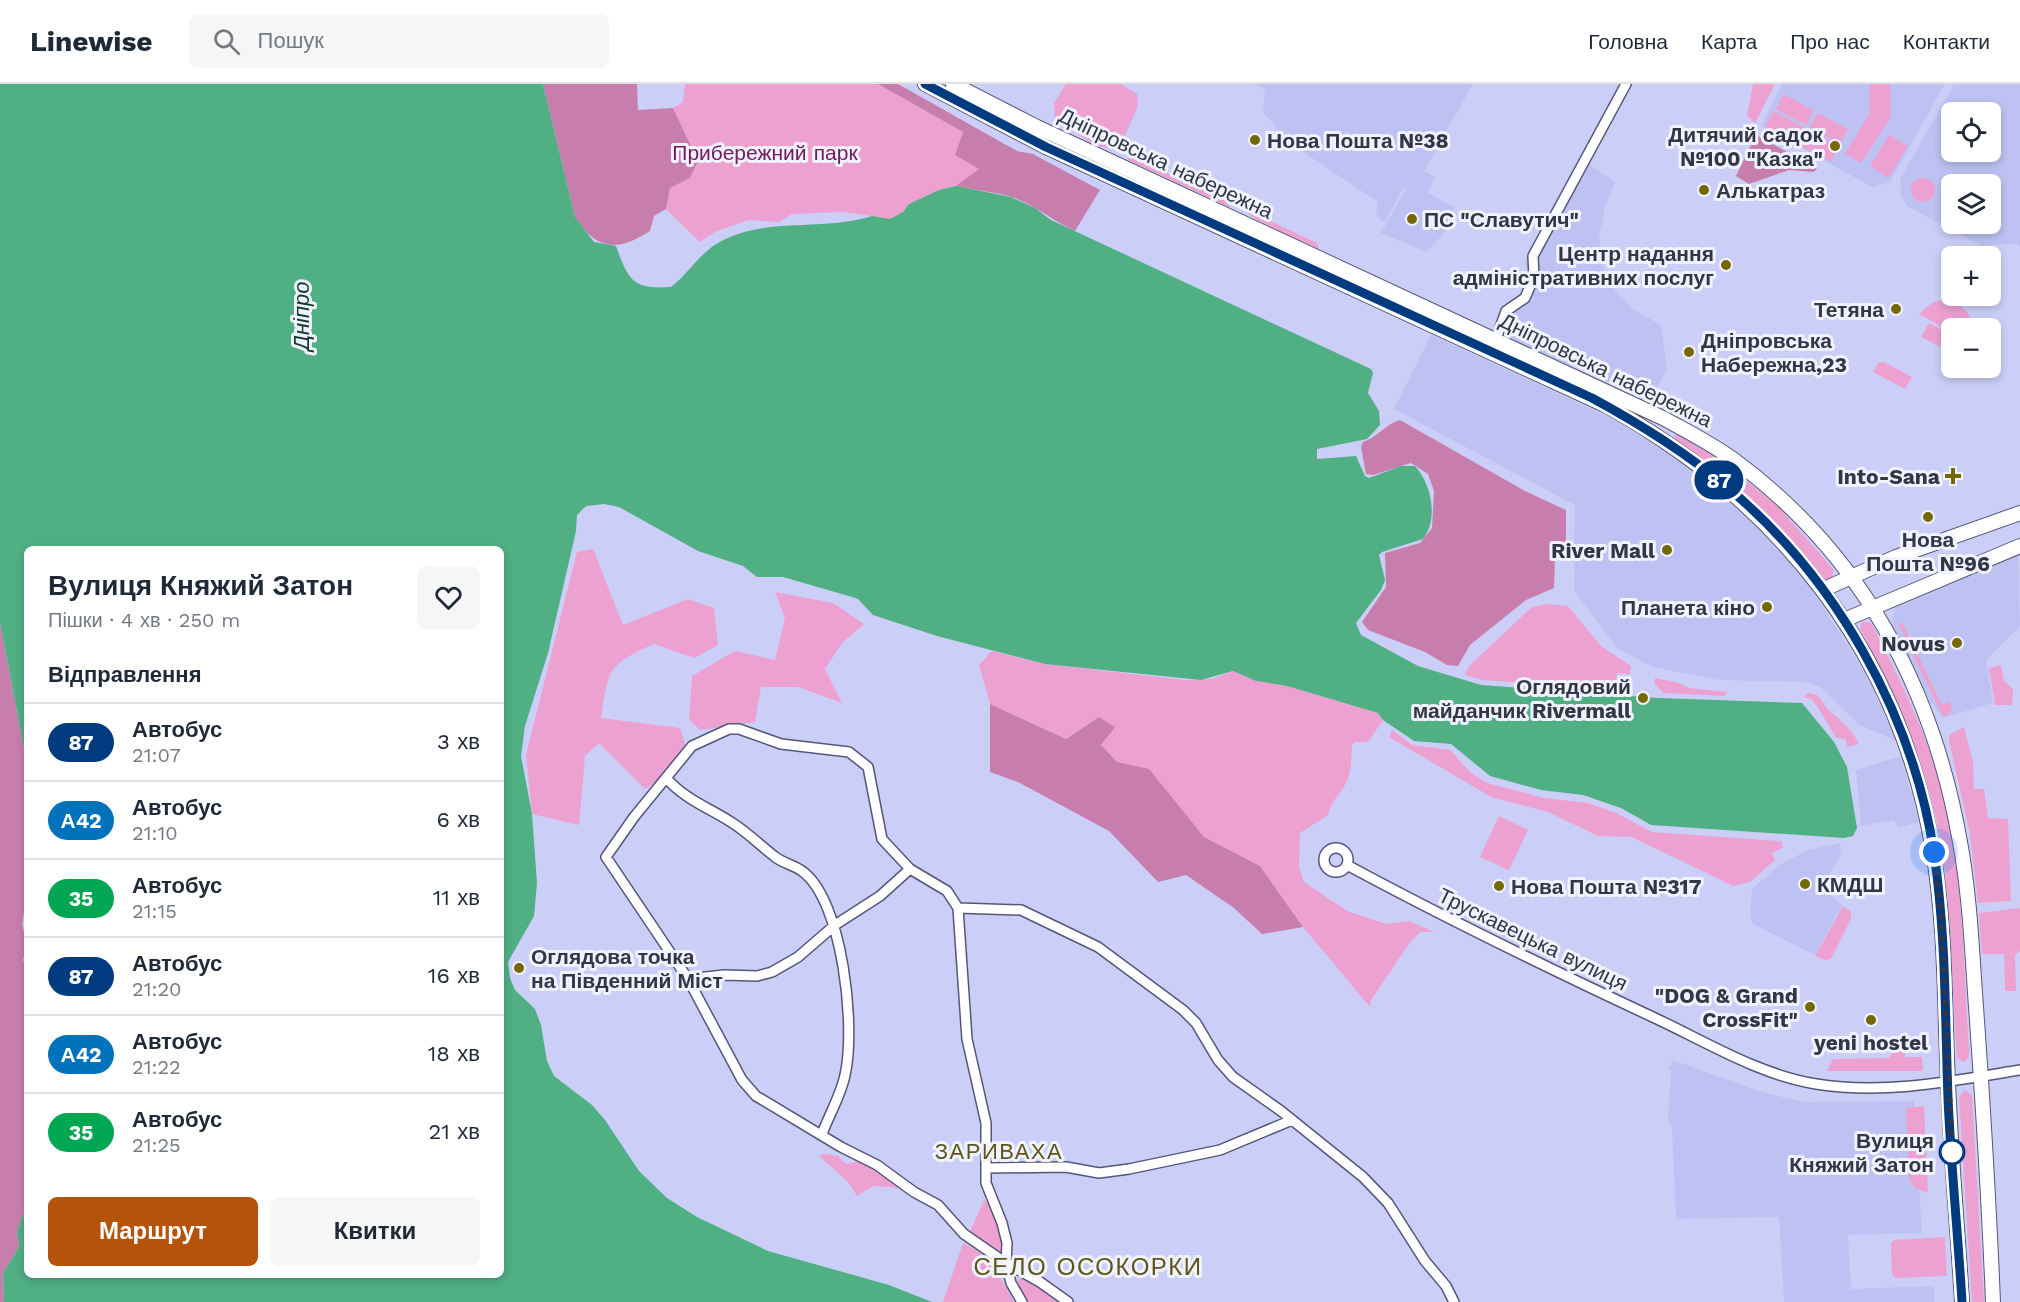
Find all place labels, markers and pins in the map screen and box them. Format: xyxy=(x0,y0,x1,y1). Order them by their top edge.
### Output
place label: Дитячий садок №100 "Казка" xyxy=(1668,122,1823,171)
place label: Нова Пошта №38 xyxy=(1267,128,1449,153)
marker: Нова Пошта №38 xyxy=(1248,133,1262,147)
marker: Дитячий садок №100 "Казка" xyxy=(1828,139,1842,153)
place label: Алькатраз xyxy=(1716,178,1825,203)
marker: Алькатраз xyxy=(1697,183,1711,197)
place label: ПС "Славутич" xyxy=(1424,207,1579,232)
marker: ПС "Славутич" xyxy=(1405,212,1419,226)
place label: Центр надання адміністративних послуг xyxy=(1453,241,1714,290)
marker: Центр надання адміністративних послуг xyxy=(1719,258,1733,272)
place label: Тетяна xyxy=(1814,297,1884,322)
marker: Тетяна xyxy=(1889,302,1903,316)
place label: Дніпровська Набережна,23 xyxy=(1701,328,1847,377)
marker: Дніпровська Набережна,23 xyxy=(1682,345,1696,359)
place label: Into-Sana xyxy=(1837,464,1941,489)
marker: Into-Sana xyxy=(1944,467,1962,485)
marker: Нова Пошта №96 xyxy=(1921,510,1935,524)
place label: Нова Пошта №96 xyxy=(1866,527,1990,576)
place label: River Mall xyxy=(1551,538,1655,563)
marker: River Mall xyxy=(1660,543,1674,557)
place label: Планета кіно xyxy=(1621,595,1755,620)
marker: Планета кіно xyxy=(1760,600,1774,614)
place label: Novus xyxy=(1881,631,1945,656)
marker: Novus xyxy=(1950,636,1964,650)
place label: Оглядовий майданчик Rivermall xyxy=(1413,674,1631,723)
marker: Оглядовий майданчик Rivermall xyxy=(1636,691,1650,705)
place label: КМДШ xyxy=(1817,872,1883,897)
place label: Нова Пошта №317 xyxy=(1511,874,1702,899)
marker: КМДШ xyxy=(1798,877,1812,891)
marker: Нова Пошта №317 xyxy=(1492,879,1506,893)
place label: Оглядова точка на Південний Міст xyxy=(531,944,723,993)
marker: Оглядова точка на Південний Міст xyxy=(512,961,526,975)
place label: "DOG & Grand CrossFit" xyxy=(1655,983,1798,1032)
marker: "DOG & Grand CrossFit" xyxy=(1803,1000,1817,1014)
marker: yeni hostel xyxy=(1864,1013,1878,1027)
place label: yeni hostel xyxy=(1813,1030,1928,1055)
place label: Вулиця Княжий Затон xyxy=(1789,1128,1934,1177)
marker: Вулиця Княжий Затон xyxy=(1939,1139,1965,1165)

